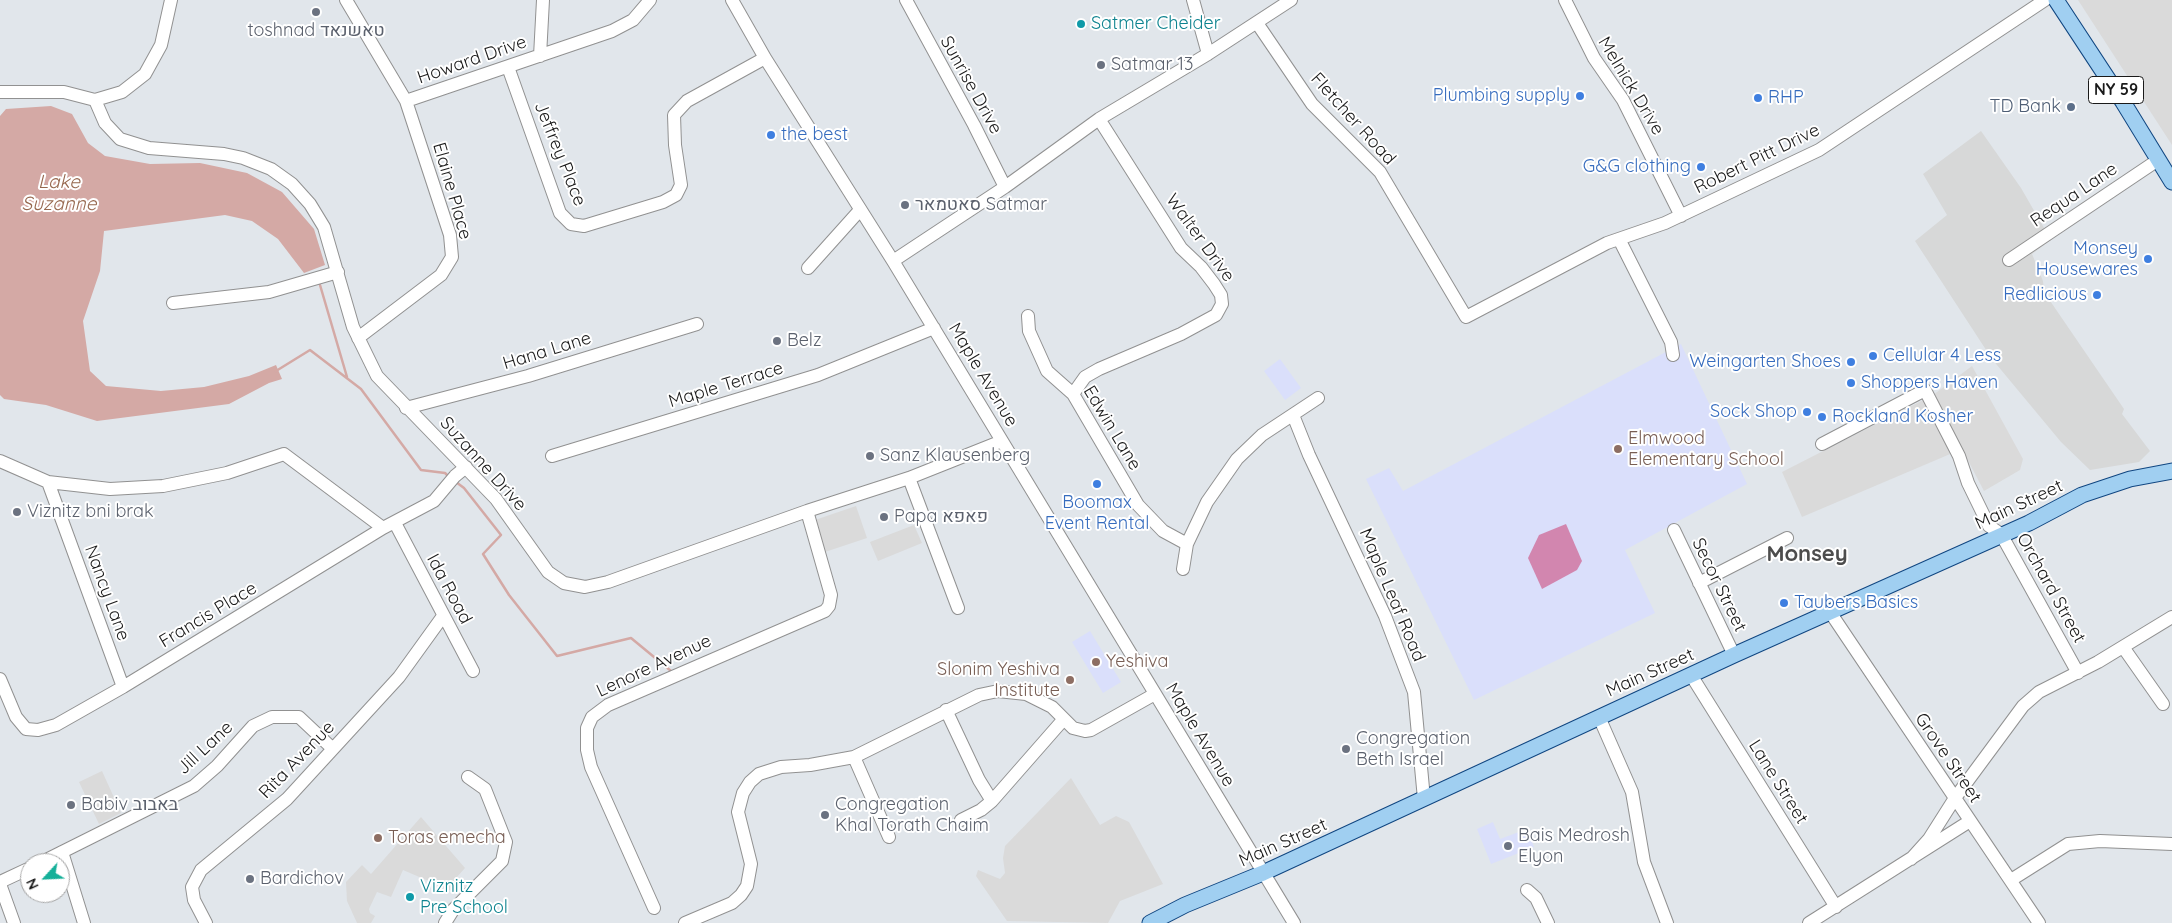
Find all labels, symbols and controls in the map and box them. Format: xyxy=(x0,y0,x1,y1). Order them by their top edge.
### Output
marker: toshnad טאשנאד xyxy=(310,6,322,18)
place label: Satmer Cheider xyxy=(1091,13,1221,35)
marker: Satmer Cheider xyxy=(1075,18,1087,30)
place label: toshnad טאשנאד xyxy=(247,20,385,42)
street label: Howard Drive xyxy=(415,31,529,89)
street label: Sunrise Drive xyxy=(935,32,1007,138)
street label: Melnick Drive xyxy=(1593,33,1669,139)
place label: Satmar 13 xyxy=(1111,54,1193,76)
marker: Satmar 13 xyxy=(1095,59,1107,71)
street label: Fletcher Road xyxy=(1306,68,1400,170)
road number: NY 59 xyxy=(2088,76,2144,104)
place label: Plumbing supply xyxy=(1433,85,1570,107)
place label: RHP xyxy=(1768,87,1804,109)
marker: Plumbing supply xyxy=(1574,90,1586,102)
marker: RHP xyxy=(1752,92,1764,104)
place label: TD Bank xyxy=(1990,96,2061,118)
street label: Jeffrey Place xyxy=(529,99,591,209)
marker: TD Bank xyxy=(2065,101,2077,113)
street label: Robert Pitt Drive xyxy=(1691,119,1823,199)
place label: the best xyxy=(781,124,848,146)
marker: the best xyxy=(765,129,777,141)
street label: Elaine Place xyxy=(428,140,476,242)
place label: G&G clothing xyxy=(1583,156,1691,178)
street label: Requa Lane xyxy=(2026,158,2122,232)
marker: G&G clothing xyxy=(1695,161,1707,173)
water label: Lake Suzanne xyxy=(22,171,96,215)
street label: Walter Drive xyxy=(1161,190,1239,286)
place label: סאטמאר Satmar xyxy=(915,194,1047,216)
marker: סאטמאר Satmar xyxy=(899,199,911,211)
place label: Monsey Housewares xyxy=(2036,238,2138,280)
marker: Monsey Housewares xyxy=(2142,253,2154,265)
place label: Redlicious xyxy=(2003,284,2087,306)
marker: Redlicious xyxy=(2091,289,2103,301)
street label: Maple Avenue xyxy=(944,319,1022,431)
street label: Hana Lane xyxy=(500,327,594,375)
place label: Belz xyxy=(787,330,822,352)
marker: Belz xyxy=(771,335,783,347)
place label: Cellular 4 Less xyxy=(1883,345,2001,367)
marker: Cellular 4 Less xyxy=(1867,350,1879,362)
place label: Weingarten Shoes xyxy=(1689,351,1841,373)
marker: Weingarten Shoes xyxy=(1845,356,1857,368)
street label: Maple Terrace xyxy=(666,357,786,413)
place label: Shoppers Haven xyxy=(1861,372,1998,394)
marker: Shoppers Haven xyxy=(1845,377,1857,389)
street label: Edwin Lane xyxy=(1078,382,1146,474)
place label: Sock Shop xyxy=(1710,401,1797,423)
marker: Sock Shop xyxy=(1801,406,1813,418)
place label: Rockland Kosher xyxy=(1832,406,1973,428)
marker: Rockland Kosher xyxy=(1816,411,1828,423)
street label: Suzanne Drive xyxy=(435,413,531,515)
place label: Elmwood Elementary School xyxy=(1628,428,1784,470)
marker: Elmwood Elementary School xyxy=(1612,443,1624,455)
place label: Sanz Klausenberg xyxy=(880,445,1030,467)
marker: Sanz Klausenberg xyxy=(864,450,876,462)
street label: Main Street xyxy=(1972,475,2066,535)
marker: Boomax Event Rental xyxy=(1091,478,1103,490)
place label: Boomax Event Rental xyxy=(1045,492,1149,534)
place label: Viznitz bni brak xyxy=(27,501,154,523)
marker: Viznitz bni brak xyxy=(11,506,23,518)
place label: Papa פאפא xyxy=(894,506,988,528)
marker: Papa פאפא xyxy=(878,511,890,523)
street label: Maple Leaf Road xyxy=(1354,525,1430,665)
street label: Orchard Street xyxy=(2012,529,2090,647)
street label: Secor Street xyxy=(1687,535,1751,635)
district label: Monsey xyxy=(1766,541,1848,567)
street label: Nancy Lane xyxy=(80,542,134,644)
street label: Ida Road xyxy=(422,550,476,628)
street label: Francis Place xyxy=(155,577,261,653)
place label: Taubers Basics xyxy=(1794,592,1918,614)
marker: Taubers Basics xyxy=(1778,597,1790,609)
street label: Lenore Avenue xyxy=(593,630,715,702)
street label: Main Street xyxy=(1603,644,1697,702)
place label: Yeshiva xyxy=(1106,651,1168,673)
marker: Yeshiva xyxy=(1090,656,1102,668)
place label: Slonim Yeshiva Institute xyxy=(937,659,1060,702)
marker: Slonim Yeshiva Institute xyxy=(1064,674,1076,686)
street label: Maple Avenue xyxy=(1161,679,1239,791)
street label: Grove Street xyxy=(1910,709,1986,807)
street label: Jill Lane xyxy=(173,717,237,779)
street label: Rita Avenue xyxy=(255,717,339,803)
place label: Congregation Beth Israel xyxy=(1356,728,1470,771)
street label: Lane Street xyxy=(1744,736,1812,828)
marker: Congregation Beth Israel xyxy=(1340,743,1352,755)
place label: Babiv באבוב xyxy=(81,794,178,816)
place label: Congregation Khal Torath Chaim xyxy=(835,794,989,836)
marker: Babiv באבוב xyxy=(65,799,77,811)
marker: Congregation Khal Torath Chaim xyxy=(819,809,831,821)
street label: Main Street xyxy=(1236,814,1330,872)
place label: Bais Medrosh Elyon xyxy=(1518,825,1630,868)
place label: Toras emecha xyxy=(388,827,506,849)
marker: Toras emecha xyxy=(372,832,384,844)
marker: Bais Medrosh Elyon xyxy=(1502,840,1514,852)
north arrow xyxy=(20,853,70,903)
place label: Bardichov xyxy=(260,868,344,890)
marker: Bardichov xyxy=(244,873,256,885)
text: N xyxy=(22,875,43,892)
place label: Viznitz Pre School xyxy=(420,876,508,919)
marker: Viznitz Pre School xyxy=(404,891,416,903)

